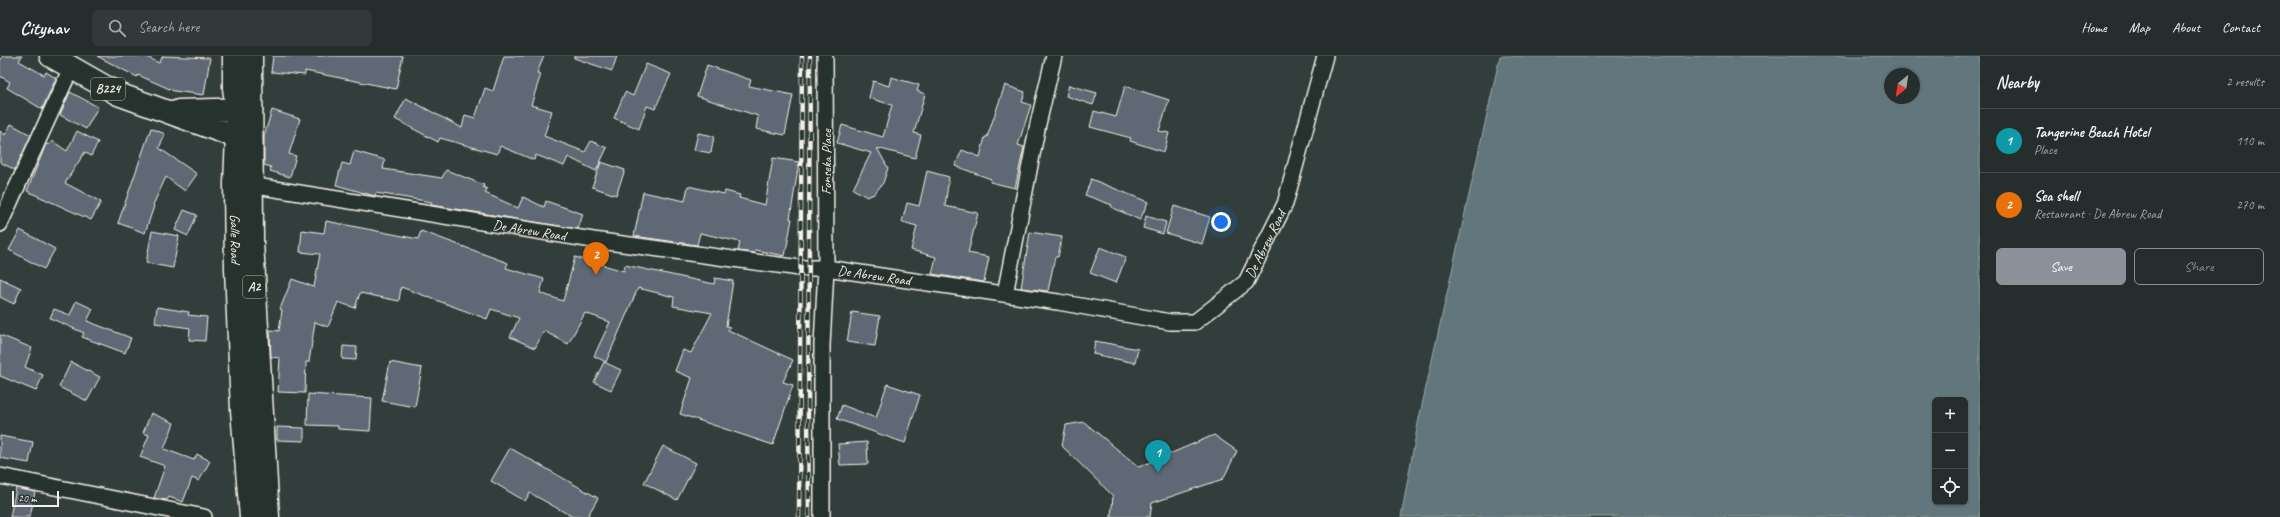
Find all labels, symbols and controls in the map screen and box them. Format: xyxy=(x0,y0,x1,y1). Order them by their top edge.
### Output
search box xyxy=(92,10,372,46)
text: Citynav xyxy=(20,16,68,40)
icon: search xyxy=(106,17,128,39)
text: Search here xyxy=(138,18,199,37)
text: Home xyxy=(2081,19,2107,36)
text: Map xyxy=(2129,19,2150,36)
text: About xyxy=(2172,19,2200,36)
text: Contact xyxy=(2222,19,2260,36)
north arrow xyxy=(1884,68,1920,104)
text: Nearby xyxy=(1996,72,2039,93)
text: 2 results xyxy=(2226,74,2264,90)
road number: B224 xyxy=(91,78,125,100)
text: Tangerine Beach Hotel xyxy=(2034,123,2149,142)
street label: Fonseka Place xyxy=(818,128,835,195)
text: 1 xyxy=(2006,133,2012,149)
text: 110 m xyxy=(2236,133,2264,149)
text: Place xyxy=(2034,142,2057,158)
text: Sea shell xyxy=(2034,187,2078,206)
text: 2 xyxy=(2006,197,2012,213)
text: 270 m xyxy=(2236,197,2264,213)
street label: De Abrew Road xyxy=(1241,205,1290,281)
text: Restaurant · De Abrew Road xyxy=(2034,206,2161,222)
your location xyxy=(1211,212,1231,232)
street label: Galle Road xyxy=(227,214,244,266)
street label: De Abrew Road xyxy=(492,216,569,244)
pin: 2 xyxy=(583,242,609,275)
button: Save xyxy=(1996,248,2126,285)
button: Share xyxy=(2134,248,2264,285)
street label: De Abrew Road xyxy=(837,261,914,289)
road number: A2 xyxy=(243,276,265,298)
map controls xyxy=(1932,397,1968,505)
button: + xyxy=(1932,397,1968,433)
button: − xyxy=(1932,433,1968,469)
pin: 1 xyxy=(1145,440,1171,473)
button: locate xyxy=(1932,469,1968,505)
scale bar xyxy=(12,489,59,508)
text: 20 m xyxy=(18,491,37,505)

